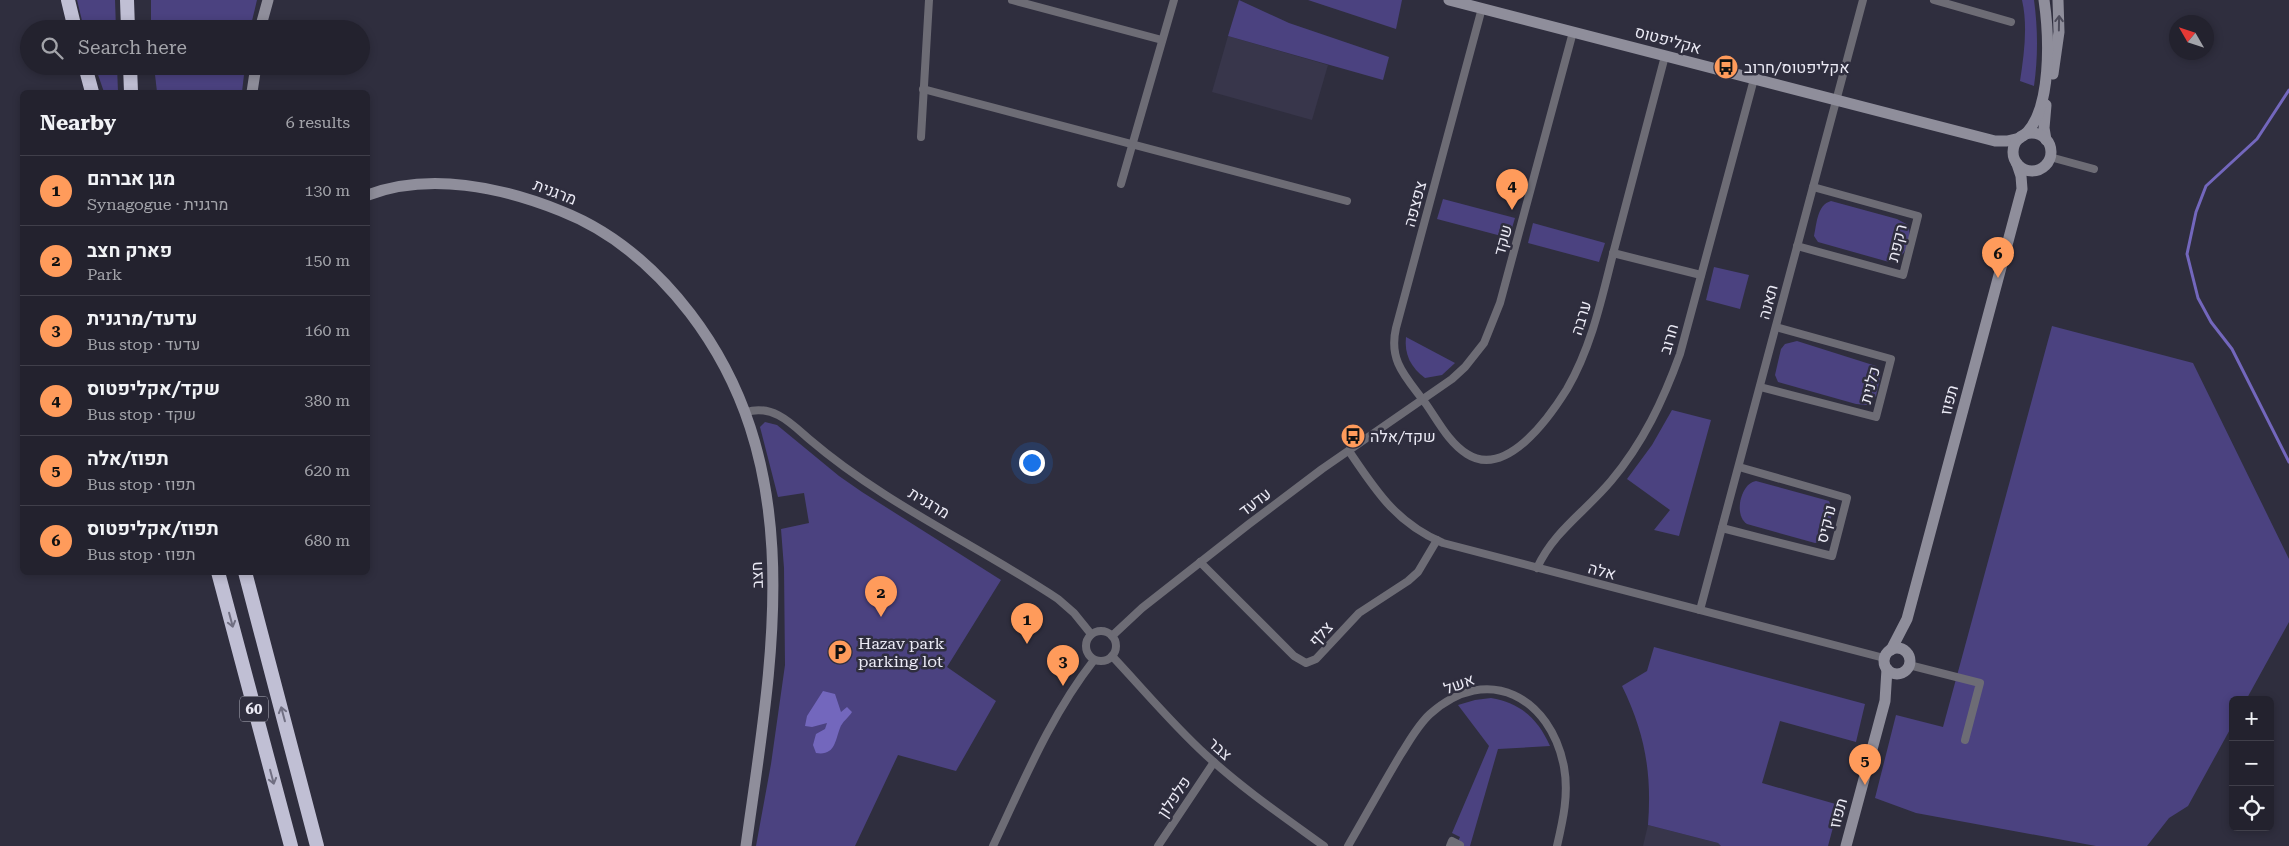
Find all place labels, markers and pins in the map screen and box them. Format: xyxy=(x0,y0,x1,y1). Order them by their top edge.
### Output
bus stop icon: אקליפטוס/חרוב xyxy=(1713,54,1739,80)
place label: אקליפטוס/חרוב xyxy=(1744,58,1850,77)
pin: 4 xyxy=(1496,169,1528,210)
pin: 6 xyxy=(1982,237,2014,278)
bus stop icon: שקד/אלה xyxy=(1340,423,1366,449)
place label: שקד/אלה xyxy=(1370,427,1436,446)
pin: 2 xyxy=(865,576,897,617)
pin: 1 xyxy=(1011,603,1043,644)
place label: Hazav park parking lot xyxy=(858,634,945,671)
parking icon: Hazav park parking lot xyxy=(827,639,853,665)
pin: 3 xyxy=(1047,645,1079,686)
pin: 5 xyxy=(1849,744,1881,785)

